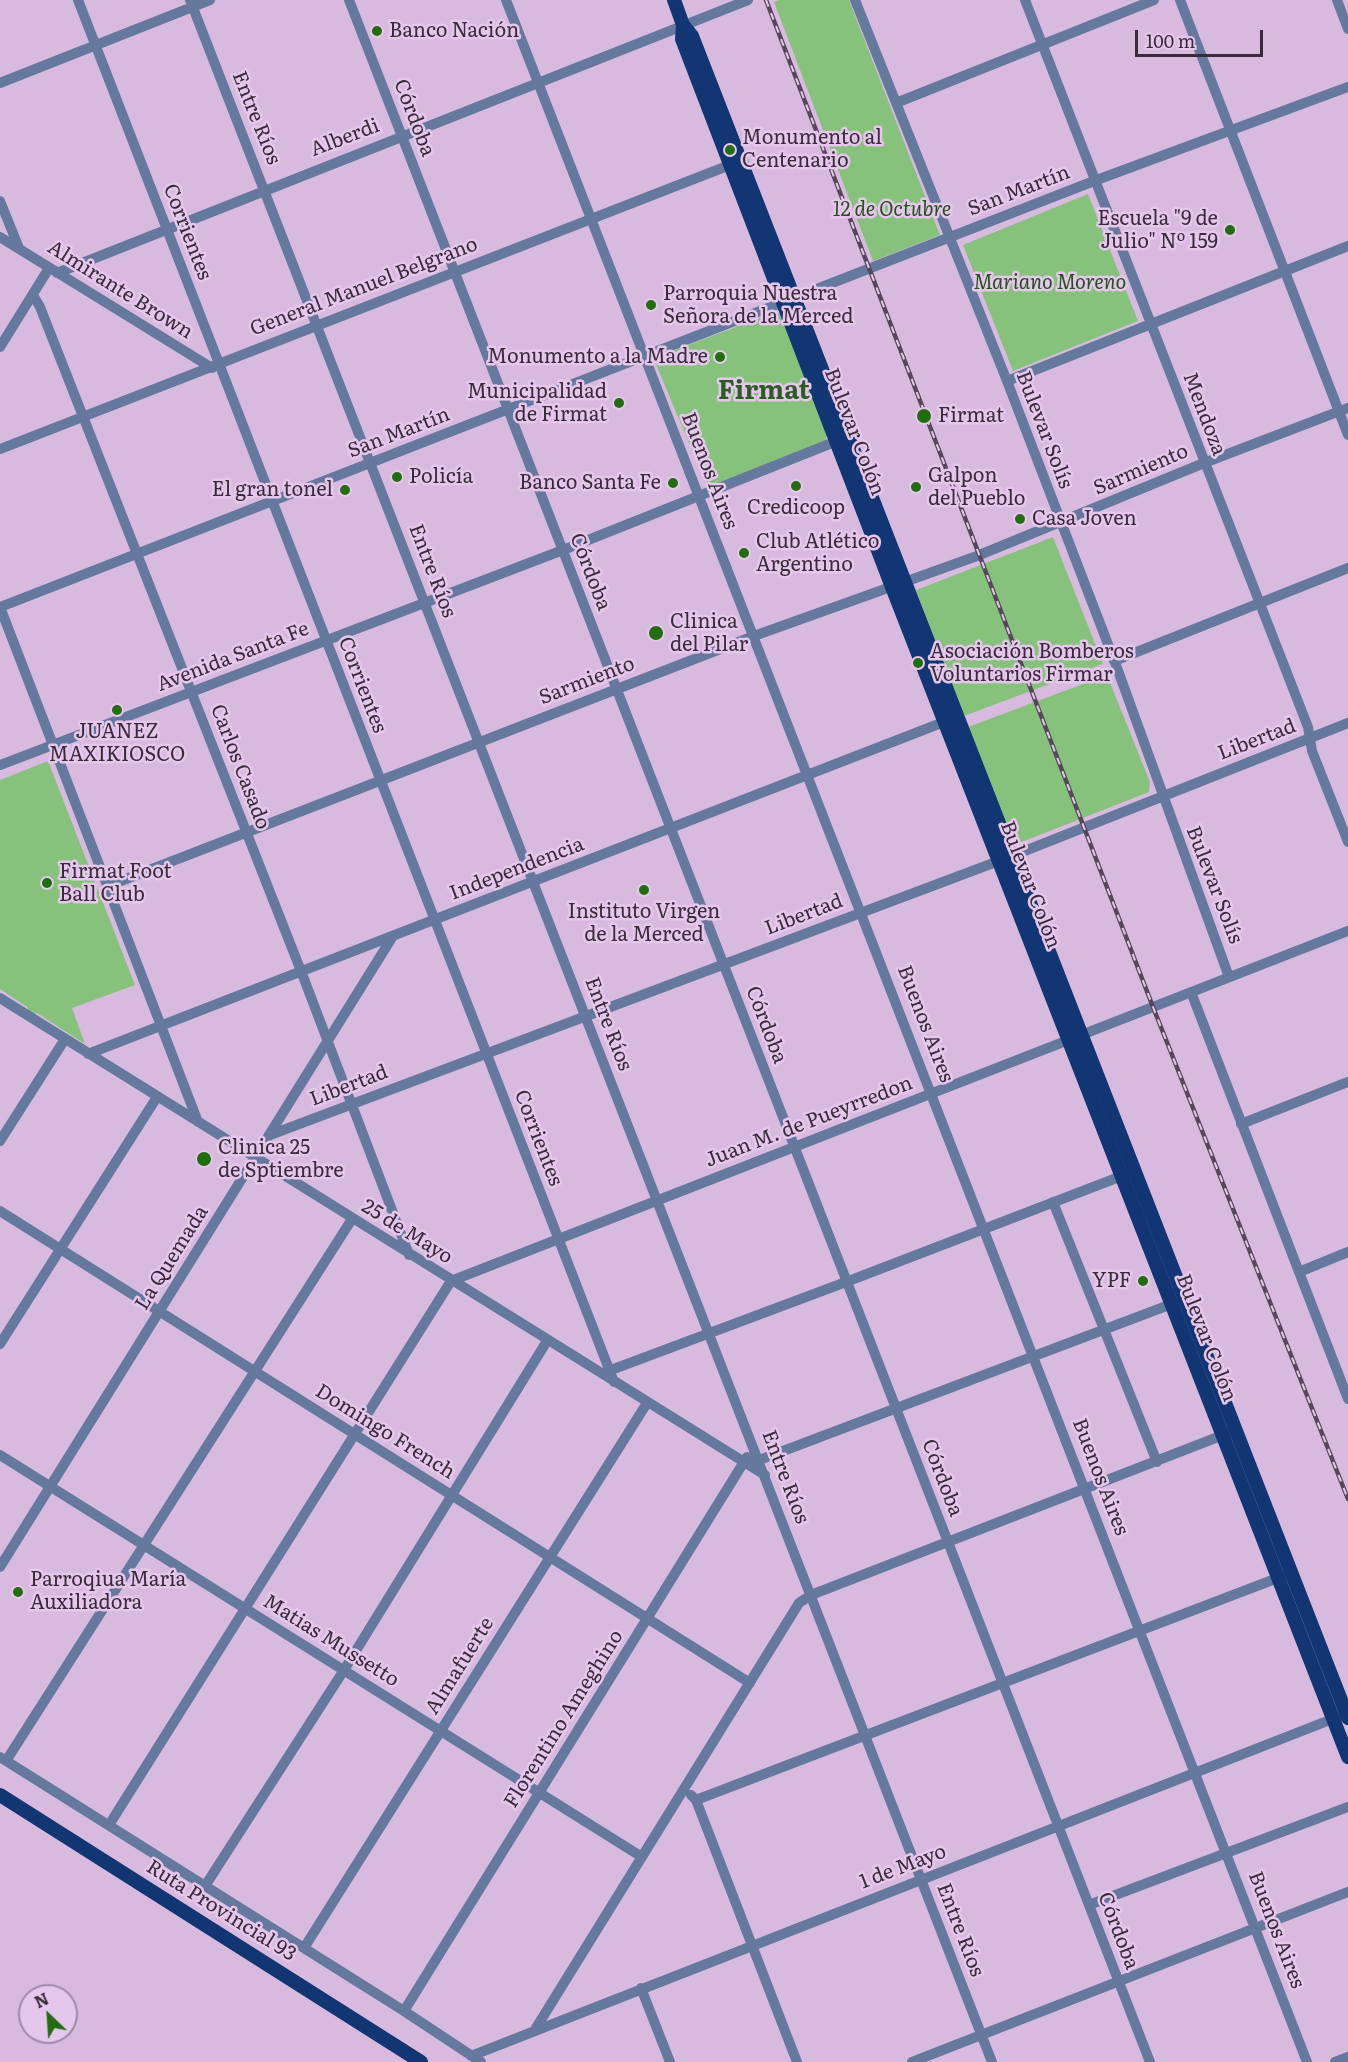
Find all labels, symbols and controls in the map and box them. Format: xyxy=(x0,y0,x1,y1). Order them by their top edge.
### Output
scale bar xyxy=(1138,18,1266,56)
place label: Banco Nación xyxy=(389,19,519,43)
marker: Banco Nación xyxy=(370,24,384,38)
text: 100 m xyxy=(1146,27,1195,54)
street label: Entre Ríos xyxy=(226,68,286,168)
street label: Córdoba xyxy=(388,76,440,160)
street label: Alberdi xyxy=(307,114,383,162)
place label: Monumento al Centenario xyxy=(742,126,882,173)
marker: Monumento al Centenario xyxy=(723,143,737,157)
street label: San Martín xyxy=(965,161,1073,221)
street label: Corrientes xyxy=(158,181,216,283)
park label: 12 de Octubre xyxy=(833,198,951,222)
place label: Escuela "9 de Julio" Nº 159 xyxy=(1097,207,1218,254)
marker: Escuela "9 de Julio" Nº 159 xyxy=(1223,223,1237,237)
street label: General Manuel Belgrano xyxy=(247,232,481,342)
street label: Almirante Brown xyxy=(43,236,197,344)
park label: Mariano Moreno xyxy=(974,271,1126,295)
place label: Parroquia Nuestra Señora de la Merced xyxy=(663,282,854,329)
marker: Parroquia Nuestra Señora de la Merced xyxy=(644,298,658,312)
place label: Monumento a la Madre xyxy=(487,345,708,369)
marker: Monumento a la Madre xyxy=(713,350,727,364)
street label: Bulevar Colón xyxy=(819,365,889,499)
street label: Bulevar Solís xyxy=(1011,368,1077,492)
street label: Mendoza xyxy=(1177,369,1231,459)
district label: Firmat xyxy=(718,375,810,407)
place label: Municipalidad de Firmat xyxy=(467,380,607,427)
marker: Municipalidad de Firmat xyxy=(612,396,626,410)
street label: San Martín xyxy=(345,403,453,463)
place label: Firmat xyxy=(938,404,1004,428)
marker: Firmat xyxy=(915,407,933,425)
street label: Buenos Aires xyxy=(676,409,742,533)
street label: Sarmiento xyxy=(1090,439,1192,501)
place label: Galpon del Pueblo xyxy=(928,464,1025,511)
place label: Policía xyxy=(409,465,473,489)
marker: Policía xyxy=(390,470,404,484)
place label: Banco Santa Fe xyxy=(519,471,661,495)
marker: Banco Santa Fe xyxy=(666,476,680,490)
place label: El gran tonel xyxy=(212,478,333,502)
marker: Credicoop xyxy=(789,479,803,493)
marker: Galpon del Pueblo xyxy=(909,480,923,494)
marker: El gran tonel xyxy=(338,483,352,497)
place label: Credicoop xyxy=(747,496,845,520)
place label: Casa Joven xyxy=(1032,507,1137,531)
marker: Casa Joven xyxy=(1013,512,1027,526)
street label: Entre Ríos xyxy=(403,521,461,621)
street label: Córdoba xyxy=(564,530,616,614)
place label: Club Atlético Argentino xyxy=(756,530,879,577)
marker: Club Atlético Argentino xyxy=(737,546,751,560)
place label: Clinica del Pilar xyxy=(670,610,748,657)
street label: Avenida Santa Fe xyxy=(154,617,312,697)
marker: Clinica del Pilar xyxy=(647,624,665,642)
street label: Corrientes xyxy=(333,634,391,736)
place label: Asociación Bomberos Voluntarios Firmar xyxy=(930,640,1134,687)
street label: Sarmiento xyxy=(536,652,638,710)
marker: Asociación Bomberos Voluntarios Firmar xyxy=(911,656,925,670)
street label: Carlos Casado xyxy=(205,701,275,833)
marker: JUANEZ MAXIKIOSCO xyxy=(110,703,124,717)
street label: Libertad xyxy=(1215,714,1299,766)
place label: JUANEZ MAXIKIOSCO xyxy=(49,720,185,767)
street label: Bulevar Colón xyxy=(995,818,1065,952)
street label: Bulevar Solís xyxy=(1181,823,1247,947)
street label: Independencia xyxy=(446,832,588,906)
place label: Firmat Foot Ball Club xyxy=(59,860,172,907)
marker: Firmat Foot Ball Club xyxy=(40,876,54,890)
marker: Instituto Virgen de la Merced xyxy=(637,883,651,897)
street label: Libertad xyxy=(762,889,846,941)
place label: Instituto Virgen de la Merced xyxy=(568,900,720,947)
street label: Buenos Aires xyxy=(892,962,958,1086)
street label: Entre Ríos xyxy=(579,974,637,1074)
street label: Córdoba xyxy=(740,983,792,1067)
street label: Libertad xyxy=(307,1060,391,1112)
street label: Juan M. de Pueyrredon xyxy=(702,1071,916,1173)
street label: Corrientes xyxy=(509,1087,567,1189)
place label: Clinica 25 de Sptiembre xyxy=(218,1136,344,1183)
marker: Clinica 25 de Sptiembre xyxy=(195,1150,213,1168)
street label: 25 de Mayo xyxy=(357,1195,457,1269)
street label: La Quemada xyxy=(130,1201,214,1315)
place label: YPF xyxy=(1092,1269,1131,1293)
street label: Bulevar Colón xyxy=(1171,1271,1241,1405)
marker: YPF xyxy=(1136,1274,1150,1288)
street label: Domingo French xyxy=(311,1379,459,1485)
street label: Buenos Aires xyxy=(1067,1415,1133,1539)
street label: Entre Ríos xyxy=(756,1427,814,1527)
street label: Córdoba xyxy=(916,1436,968,1520)
place label: Parroqiua María Auxiliadora xyxy=(30,1568,186,1615)
marker: Parroqiua María Auxiliadora xyxy=(11,1585,25,1599)
street label: Matias Mussetto xyxy=(259,1590,403,1692)
street label: Almafuerte xyxy=(421,1613,499,1719)
street label: Florentino Ameghino xyxy=(499,1626,629,1812)
street label: 1 de Mayo xyxy=(856,1840,950,1894)
street label: Ruta Provincial 93 xyxy=(142,1855,300,1967)
street label: Buenos Aires xyxy=(1243,1868,1309,1992)
street label: Entre Ríos xyxy=(931,1880,989,1980)
street label: Córdoba xyxy=(1092,1889,1144,1973)
north arrow xyxy=(18,1984,78,2044)
text: N xyxy=(30,1986,52,2013)

